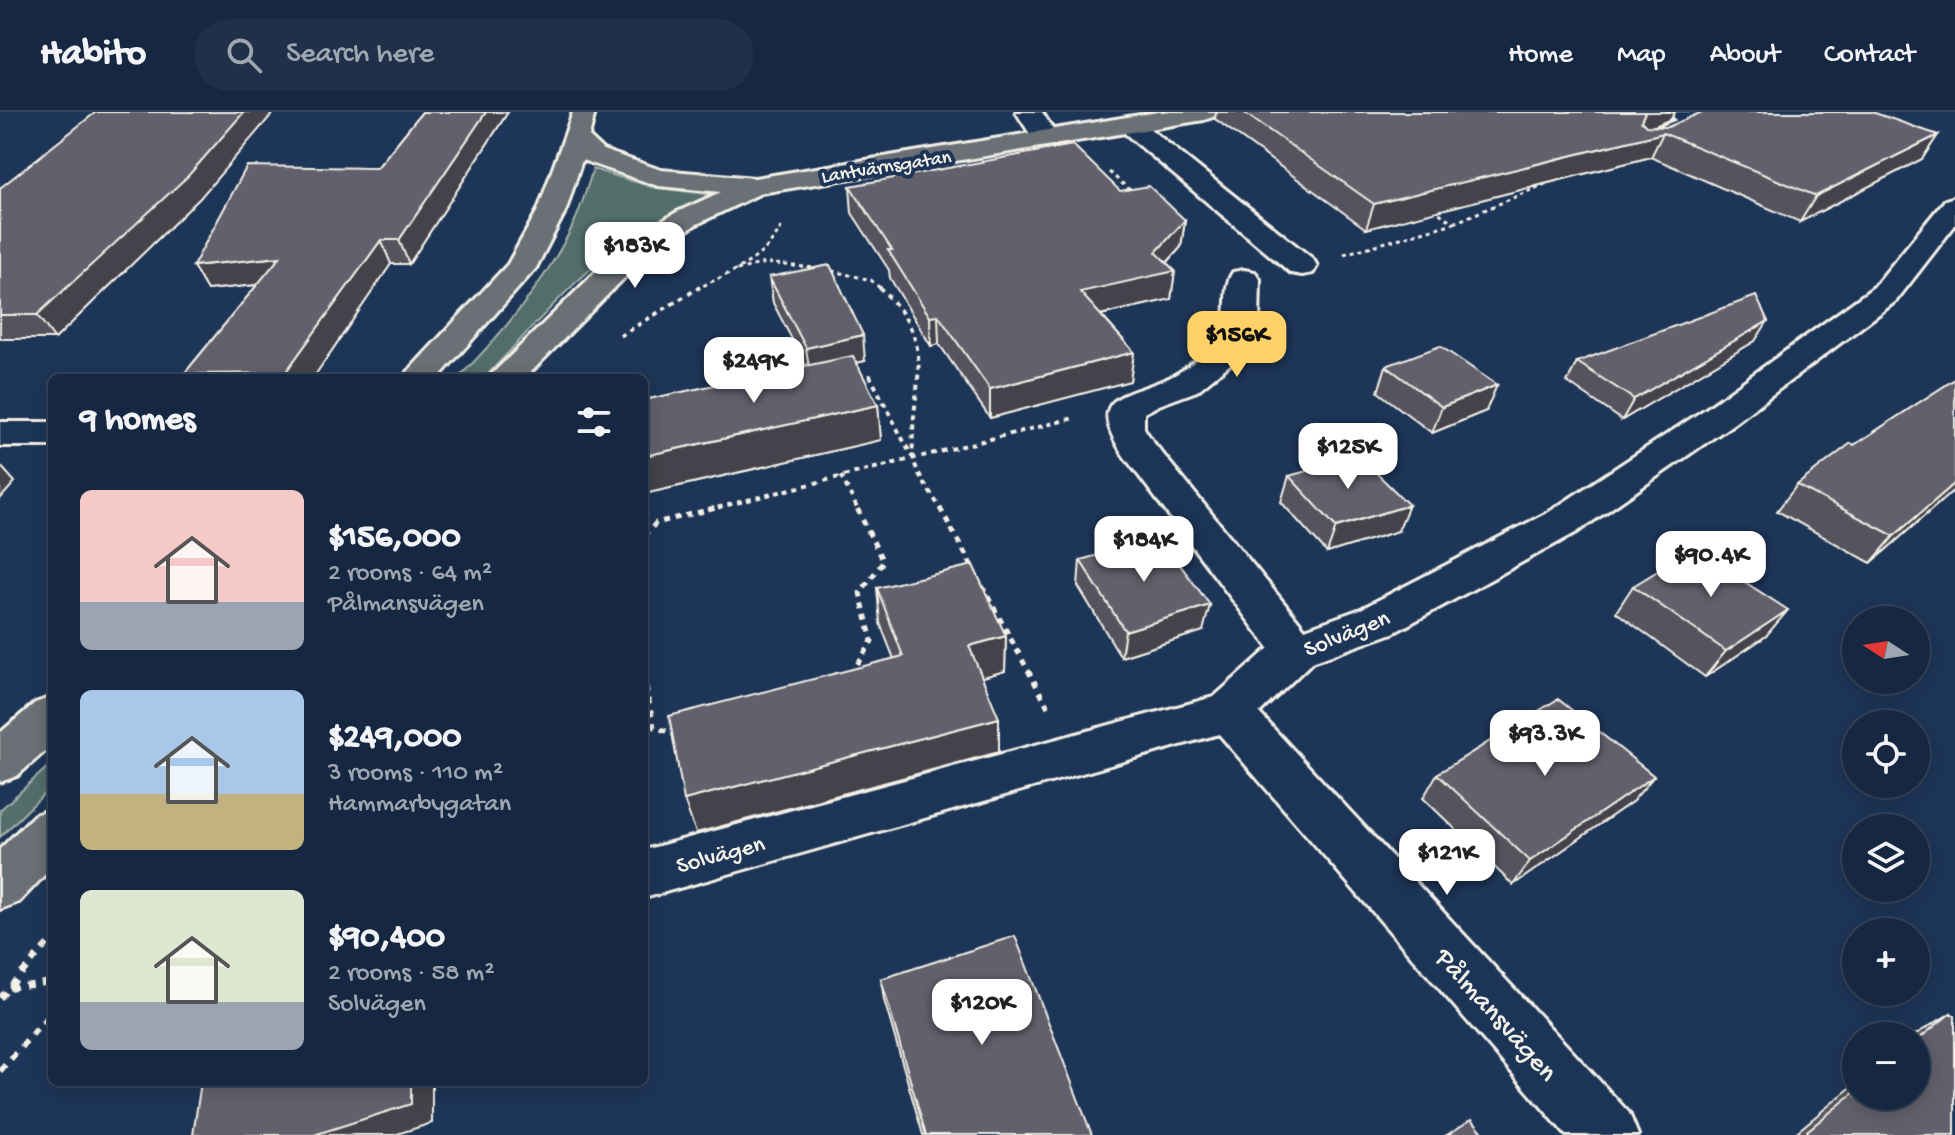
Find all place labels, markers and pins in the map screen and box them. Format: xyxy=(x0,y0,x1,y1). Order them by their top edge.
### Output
pin: $183K xyxy=(579,222,691,290)
pin: $156K xyxy=(1181,311,1293,379)
pin: $249K xyxy=(698,337,810,405)
pin: $125K xyxy=(1292,423,1404,491)
pin: $184K xyxy=(1088,516,1200,584)
pin: $90.4K xyxy=(1646,531,1776,599)
pin: $93.3K xyxy=(1480,710,1610,778)
pin: $121K xyxy=(1391,829,1503,897)
pin: $120K xyxy=(926,979,1038,1047)

